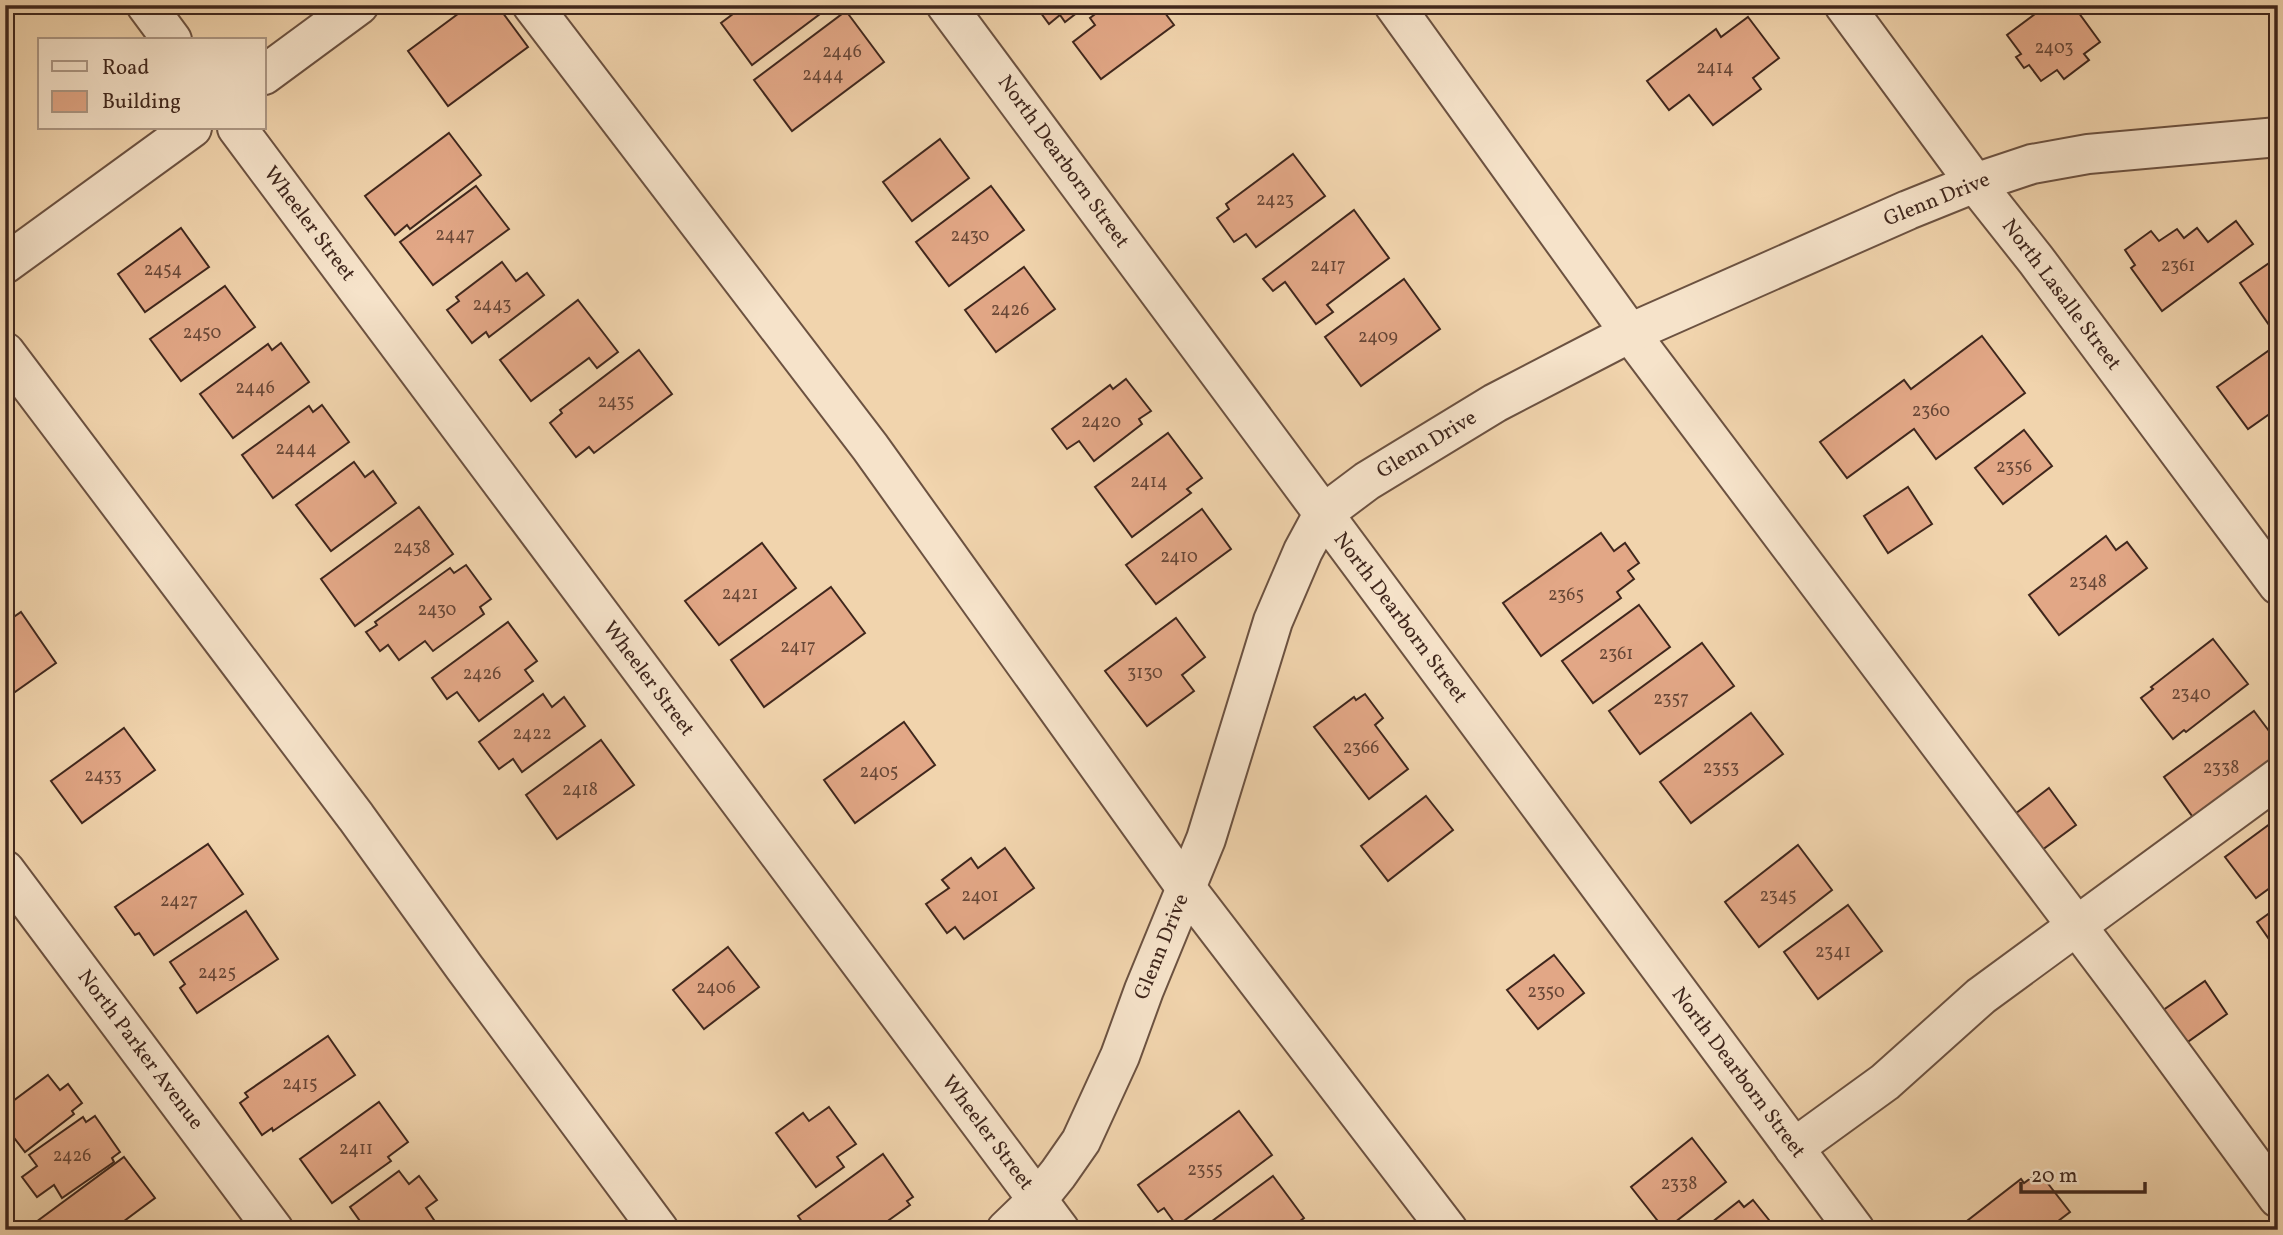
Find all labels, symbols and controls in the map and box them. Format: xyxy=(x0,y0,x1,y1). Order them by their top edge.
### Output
house number: 2403 xyxy=(2034,36,2074,61)
legend xyxy=(38,38,266,130)
house number: 2446 xyxy=(822,40,862,65)
text: Road xyxy=(102,54,149,83)
house number: 2414 xyxy=(1696,56,1734,81)
house number: 2444 xyxy=(802,63,844,88)
street label: North Dearborn Street xyxy=(990,70,1136,254)
text: Building xyxy=(102,88,181,117)
street label: Wheeler Street xyxy=(256,160,362,288)
street label: Glenn Drive xyxy=(1880,166,1994,234)
house number: 2423 xyxy=(1256,188,1294,213)
street label: North Lasalle Street xyxy=(1994,213,2128,377)
house number: 2447 xyxy=(435,223,475,248)
house number: 2430 xyxy=(951,224,990,249)
house number: 2417 xyxy=(1310,254,1346,279)
house number: 2361 xyxy=(2161,254,2195,279)
house number: 2454 xyxy=(144,258,182,283)
house number: 2443 xyxy=(472,293,512,318)
house number: 2426 xyxy=(991,298,1029,323)
house number: 2450 xyxy=(183,321,221,346)
house number: 2409 xyxy=(1358,325,1398,350)
house number: 2446 xyxy=(235,376,275,401)
house number: 2435 xyxy=(597,390,635,415)
house number: 2360 xyxy=(1912,399,1950,424)
street label: Glenn Drive xyxy=(1371,404,1483,486)
house number: 2420 xyxy=(1081,410,1121,435)
house number: 2444 xyxy=(275,437,317,462)
house number: 2356 xyxy=(1996,455,2032,480)
house number: 2414 xyxy=(1130,470,1168,495)
street label: North Dearborn Street xyxy=(1326,526,1474,710)
house number: 2438 xyxy=(393,536,431,561)
house number: 2410 xyxy=(1160,545,1198,570)
house number: 2348 xyxy=(2069,570,2107,595)
house number: 2421 xyxy=(722,582,758,607)
house number: 2365 xyxy=(1548,583,1584,608)
house number: 2430 xyxy=(418,598,457,623)
street label: Wheeler Street xyxy=(595,615,701,743)
house number: 2417 xyxy=(780,635,816,660)
house number: 2361 xyxy=(1599,642,1633,667)
house number: 3130 xyxy=(1127,661,1163,686)
house number: 2426 xyxy=(463,662,501,687)
house number: 2340 xyxy=(2171,682,2211,707)
house number: 2357 xyxy=(1653,687,1689,712)
house number: 2422 xyxy=(512,722,552,747)
house number: 2366 xyxy=(1343,736,1379,761)
house number: 2353 xyxy=(1703,756,1739,781)
house number: 2338 xyxy=(2203,756,2239,781)
house number: 2405 xyxy=(860,760,898,785)
house number: 2433 xyxy=(84,764,122,789)
house number: 2418 xyxy=(562,778,598,803)
house number: 2401 xyxy=(961,884,999,909)
house number: 2345 xyxy=(1759,884,1797,909)
house number: 2427 xyxy=(160,889,198,914)
street label: Glenn Drive xyxy=(1128,890,1196,1004)
house number: 2341 xyxy=(1815,940,1851,965)
house number: 2425 xyxy=(198,961,236,986)
street label: North Parker Avenue xyxy=(70,964,210,1136)
house number: 2406 xyxy=(696,976,736,1001)
house number: 2350 xyxy=(1527,980,1565,1005)
street label: North Dearborn Street xyxy=(1664,981,1812,1165)
street label: Wheeler Street xyxy=(934,1069,1040,1197)
house number: 2415 xyxy=(282,1072,318,1097)
house number: 2411 xyxy=(339,1137,373,1162)
house number: 2426 xyxy=(53,1144,91,1169)
scale bar xyxy=(2021,1151,2145,1195)
house number: 2355 xyxy=(1187,1158,1223,1183)
text: 20 m xyxy=(2031,1162,2077,1191)
house number: 2338 xyxy=(1661,1172,1697,1197)

